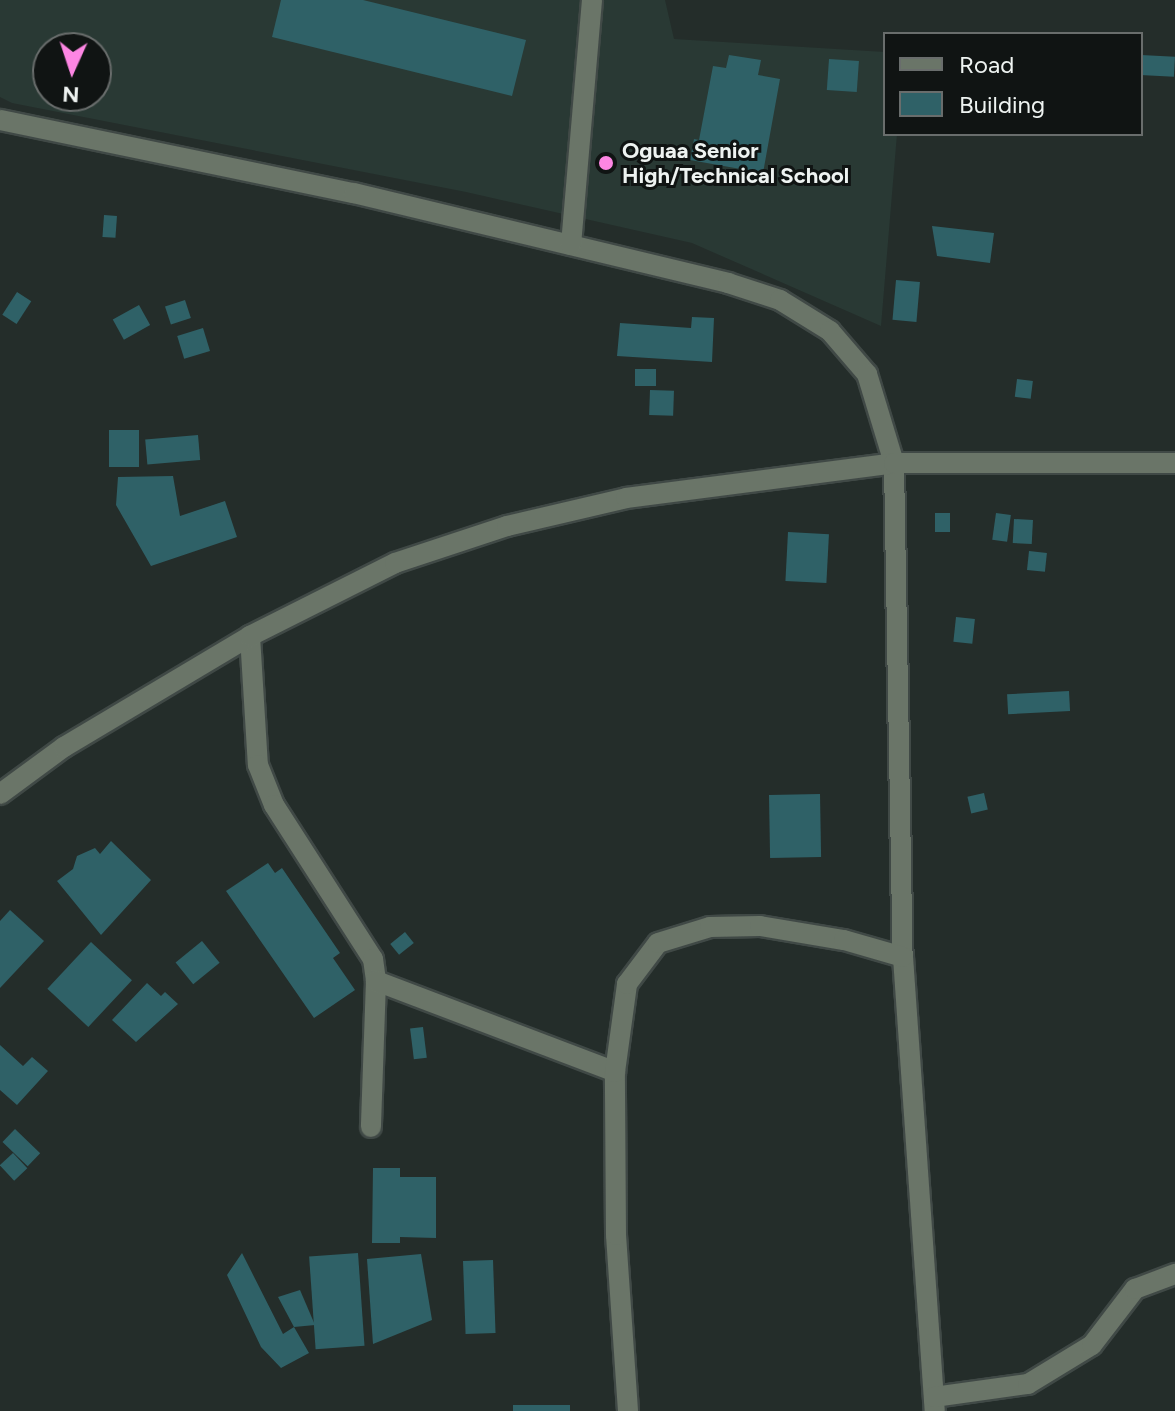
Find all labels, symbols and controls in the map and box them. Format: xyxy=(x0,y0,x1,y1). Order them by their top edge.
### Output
north arrow xyxy=(32,32,112,112)
legend xyxy=(883,32,1143,136)
text: Road xyxy=(959,50,1014,79)
text: N xyxy=(62,81,80,108)
text: Building xyxy=(959,90,1045,119)
place label: Oguaa Senior High/Technical School xyxy=(622,137,849,188)
marker: Oguaa Senior High/Technical School xyxy=(597,154,615,172)

